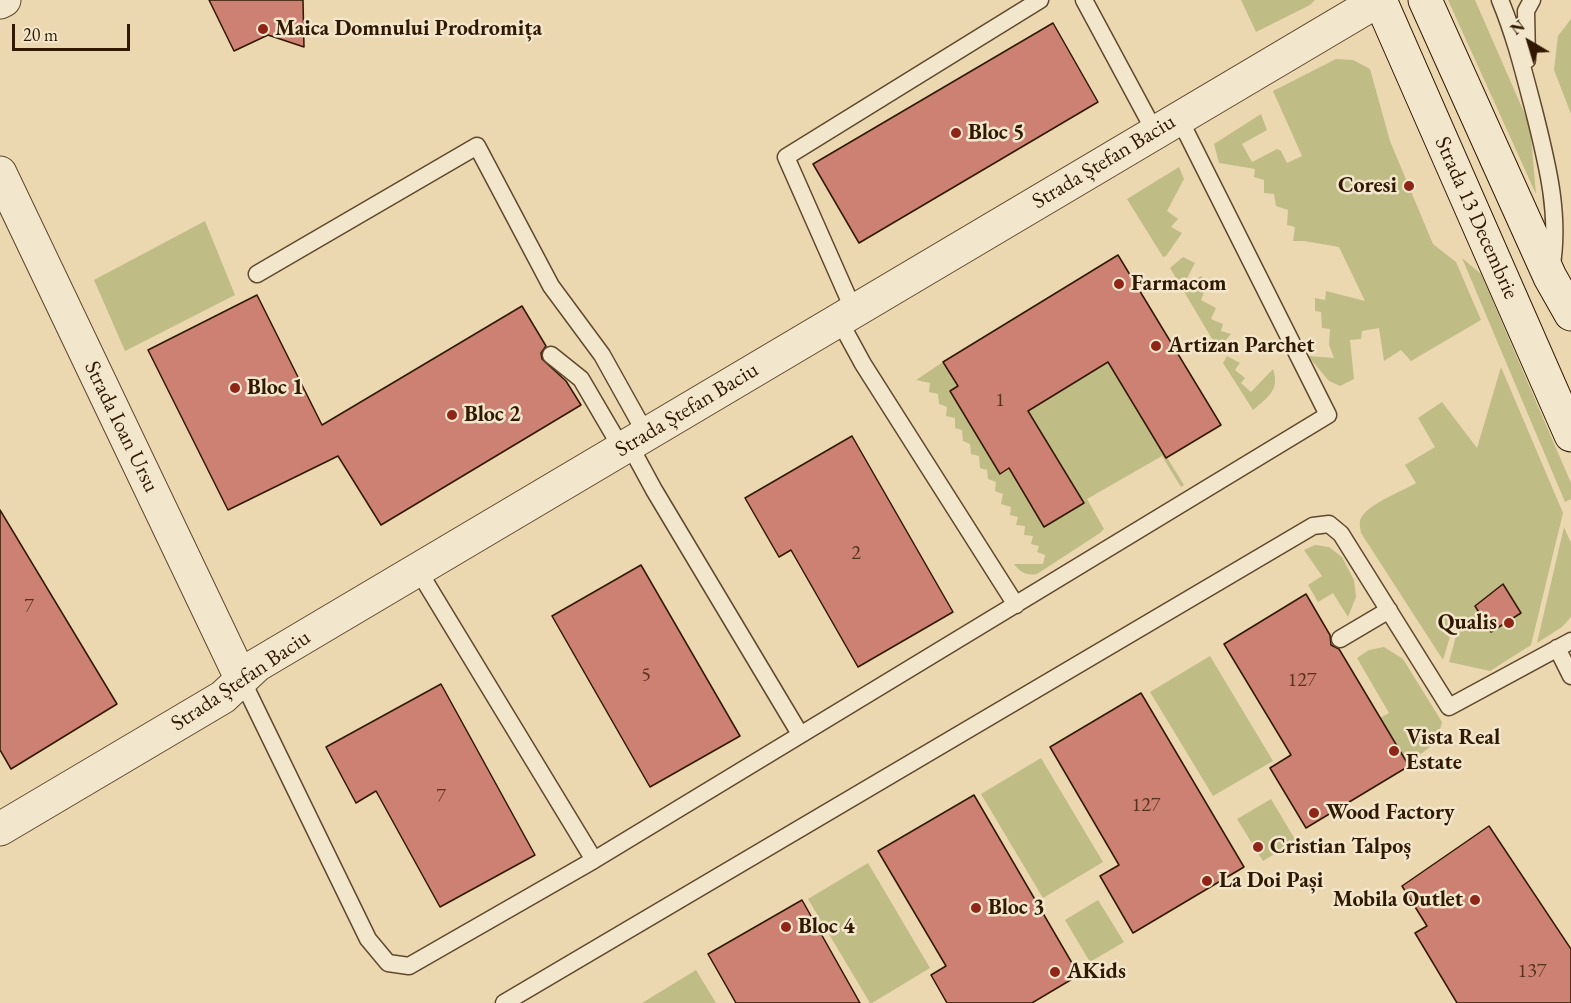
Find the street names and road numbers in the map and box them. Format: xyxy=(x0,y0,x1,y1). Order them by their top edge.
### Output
street label: Strada Ștefan Baciu xyxy=(1028,109,1180,215)
street label: Strada 13 Decembrie xyxy=(1428,133,1524,303)
street label: Strada Ioan Ursu xyxy=(78,357,164,497)
street label: Strada Ștefan Baciu xyxy=(611,357,763,463)
street label: Strada Ștefan Baciu xyxy=(166,625,316,737)

